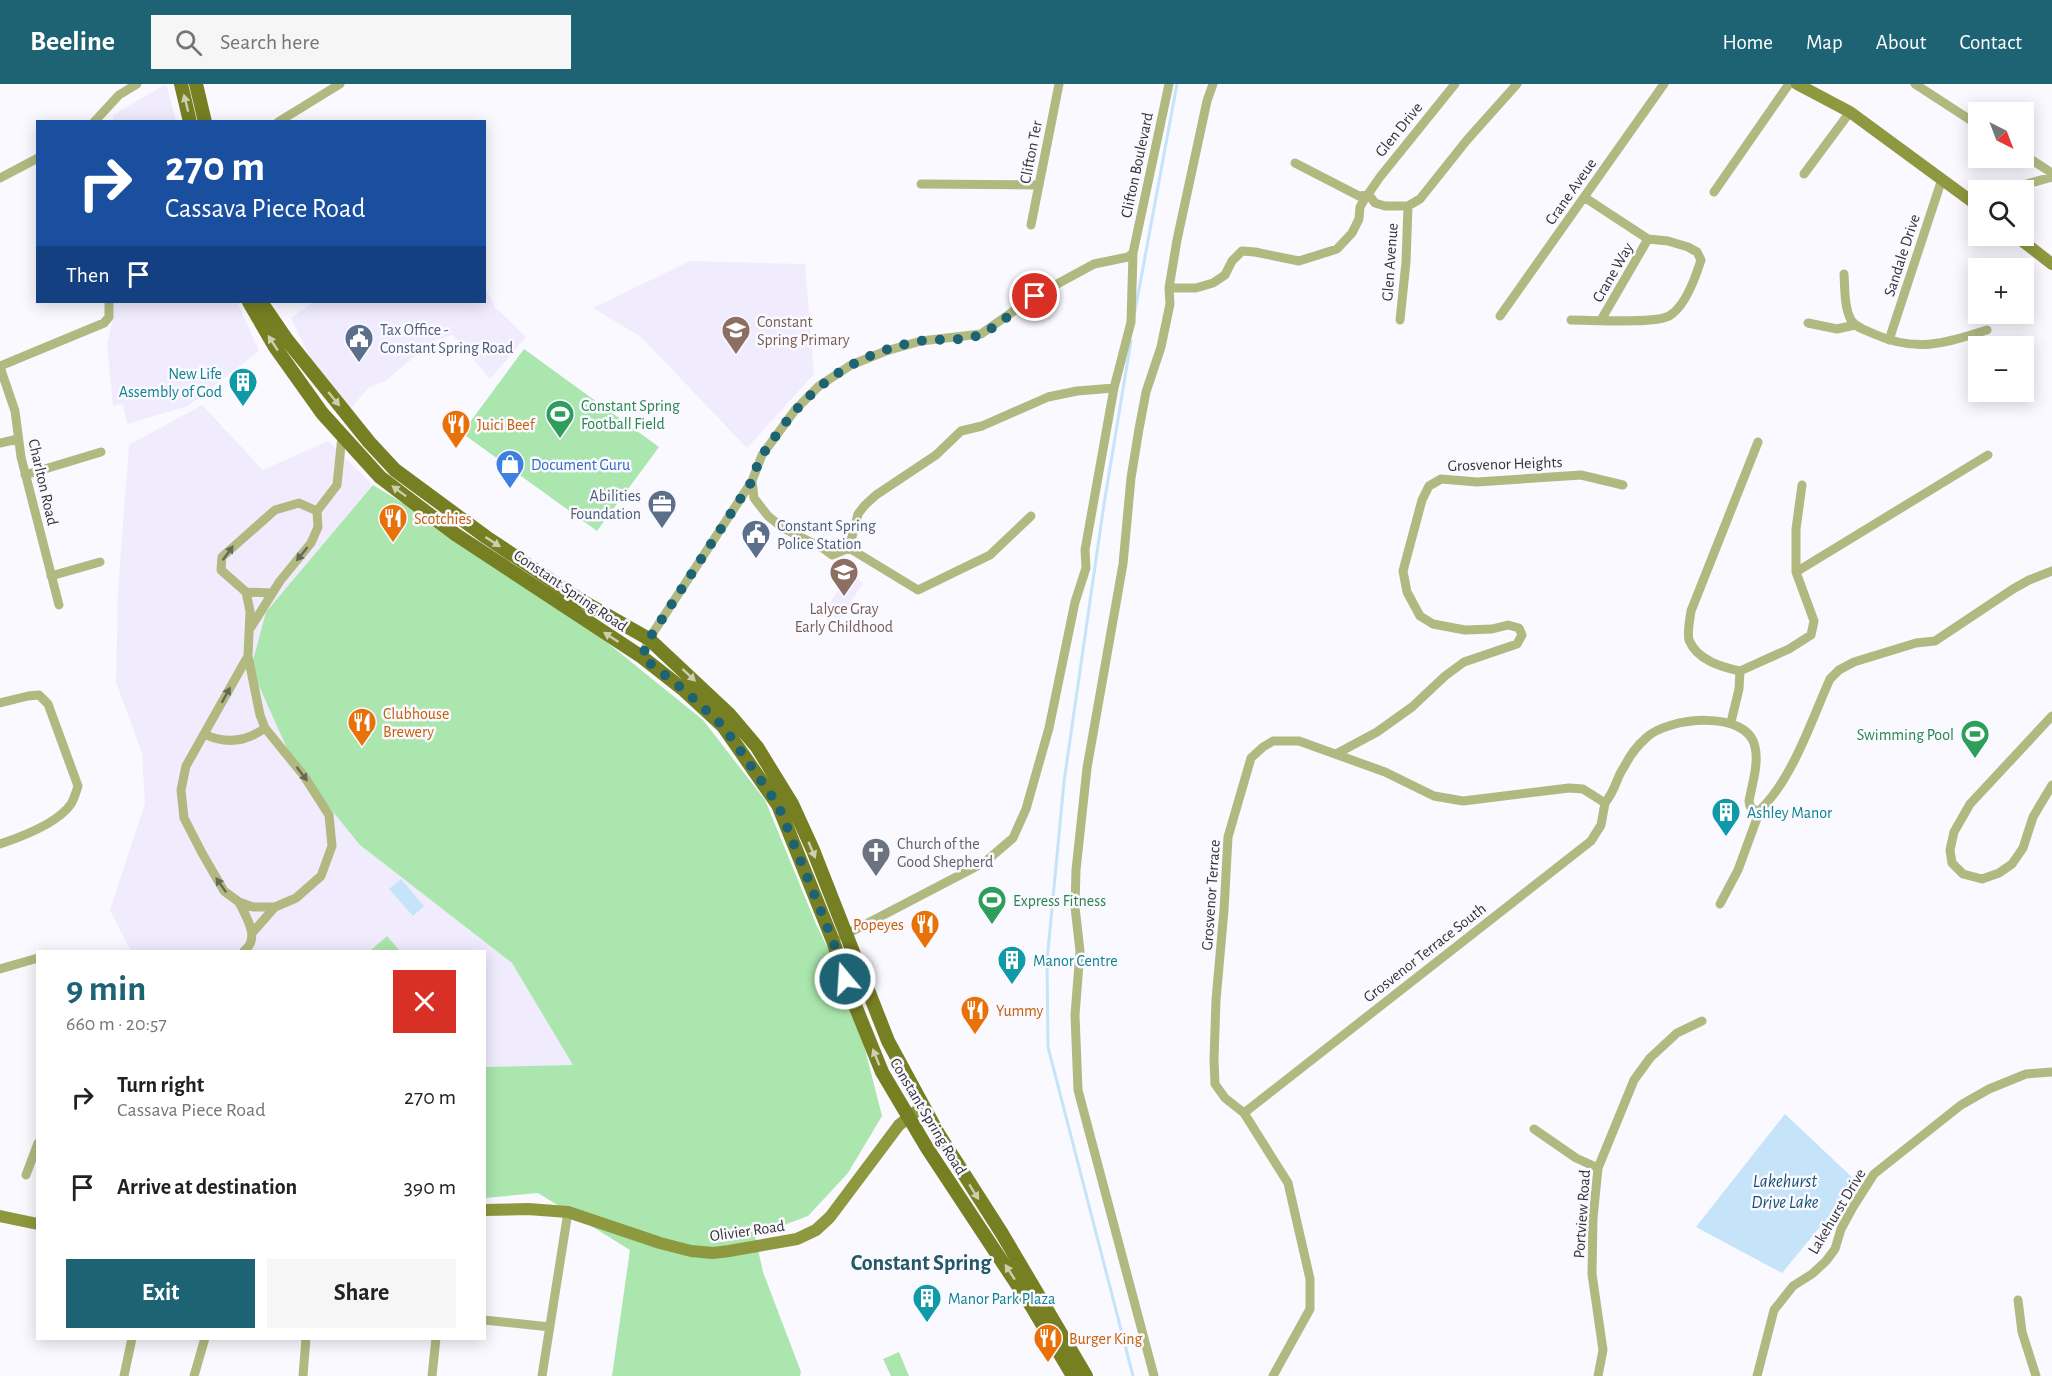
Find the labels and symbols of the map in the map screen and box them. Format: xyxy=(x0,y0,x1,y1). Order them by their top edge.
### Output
one-way arrow xyxy=(180,94,190,112)
street label: Glen Drive xyxy=(1372,99,1425,160)
north arrow xyxy=(1968,102,2034,168)
street label: Clifton Boulevard xyxy=(1118,111,1156,219)
street label: Clifton Ter xyxy=(1017,118,1045,185)
street label: Crane Aveue xyxy=(1542,155,1599,228)
street label: Sandale Drive xyxy=(1881,212,1923,299)
street label: Glen Avenue xyxy=(1379,222,1401,302)
street label: Crane Way xyxy=(1589,240,1637,306)
pin xyxy=(1009,270,1060,321)
school or university icon: Constant Spring Primary xyxy=(720,314,752,356)
place label: Constant Spring Primary xyxy=(757,314,850,349)
public building icon: Tax Office - Constant Spring Road xyxy=(343,322,375,364)
place label: Tax Office - Constant Spring Road xyxy=(380,322,513,356)
one-way arrow xyxy=(268,335,279,352)
place label: New Life Assembly of God xyxy=(119,366,222,401)
building icon: New Life Assembly of God xyxy=(227,366,259,408)
one-way arrow xyxy=(328,391,340,406)
sports icon: Constant Spring Football Field xyxy=(544,398,576,440)
place label: Constant Spring Football Field xyxy=(581,398,680,432)
restaurant icon: Juici Beef xyxy=(440,408,472,450)
place label: Juici Beef xyxy=(477,417,536,433)
street label: Charlton Road xyxy=(25,437,61,527)
shop icon: Document Guru xyxy=(494,448,526,490)
street label: Grosvenor Heights xyxy=(1447,454,1563,474)
place label: Document Guru xyxy=(531,457,630,473)
one-way arrow xyxy=(391,486,406,498)
place label: Abilities Foundation xyxy=(570,488,641,522)
office icon: Abilities Foundation xyxy=(646,488,678,530)
restaurant icon: Scotchies xyxy=(377,502,409,544)
place label: Scotchies xyxy=(414,511,472,527)
public building icon: Constant Spring Police Station xyxy=(740,518,772,560)
place label: Constant Spring Police Station xyxy=(777,518,876,552)
one-way arrow xyxy=(485,537,502,548)
one-way arrow xyxy=(222,545,234,561)
one-way arrow xyxy=(296,547,308,562)
street label: Constant Spring Road xyxy=(511,547,630,635)
school or university icon: Lalyce Gray Early Childhood xyxy=(828,556,860,598)
place label: Lalyce Gray Early Childhood xyxy=(795,601,893,636)
one-way arrow xyxy=(603,632,620,643)
one-way arrow xyxy=(681,668,696,681)
one-way arrow xyxy=(221,687,231,704)
restaurant icon: Clubhouse Brewery xyxy=(346,706,378,748)
place label: Clubhouse Brewery xyxy=(383,706,449,741)
sports icon: Swimming Pool xyxy=(1959,718,1991,760)
place label: Swimming Pool xyxy=(1857,727,1954,743)
one-way arrow xyxy=(295,766,307,781)
building icon: Ashley Manor xyxy=(1710,796,1742,838)
place label: Ashley Manor xyxy=(1747,805,1833,822)
church icon: Church of the Good Shepherd xyxy=(860,836,892,878)
place label: Church of the Good Shepherd xyxy=(897,836,993,870)
street label: Grosvenor Terrace xyxy=(1199,839,1223,951)
one-way arrow xyxy=(807,841,817,859)
one-way arrow xyxy=(215,877,227,893)
sports icon: Express Fitness xyxy=(976,884,1008,926)
place label: Express Fitness xyxy=(1013,893,1106,909)
street label: Grosvenor Terrace South xyxy=(1360,900,1489,1005)
restaurant icon: Popeyes xyxy=(909,908,941,950)
place label: Popeyes xyxy=(853,917,904,934)
building icon: Manor Centre xyxy=(996,944,1028,986)
position arrow xyxy=(813,947,877,1011)
place label: Manor Centre xyxy=(1033,953,1118,969)
restaurant icon: Yummy xyxy=(959,994,991,1036)
place label: Yummy xyxy=(996,1003,1044,1020)
one-way arrow xyxy=(871,1048,881,1066)
street label: Constant Spring Road xyxy=(887,1055,969,1178)
street label: Lakehurst Drive xyxy=(1805,1166,1869,1257)
street label: Portview Road xyxy=(1571,1169,1593,1259)
water label: Lakehurst Drive Lake xyxy=(1751,1173,1819,1212)
one-way arrow xyxy=(969,1184,980,1200)
street label: Olivier Road xyxy=(709,1218,786,1244)
district label: Constant Spring xyxy=(851,1252,992,1274)
one-way arrow xyxy=(1004,1265,1016,1281)
building icon: Manor Park Plaza xyxy=(911,1282,943,1324)
place label: Manor Park Plaza xyxy=(948,1291,1055,1307)
restaurant icon: Burger King xyxy=(1032,1322,1064,1364)
place label: Burger King xyxy=(1069,1331,1143,1347)

